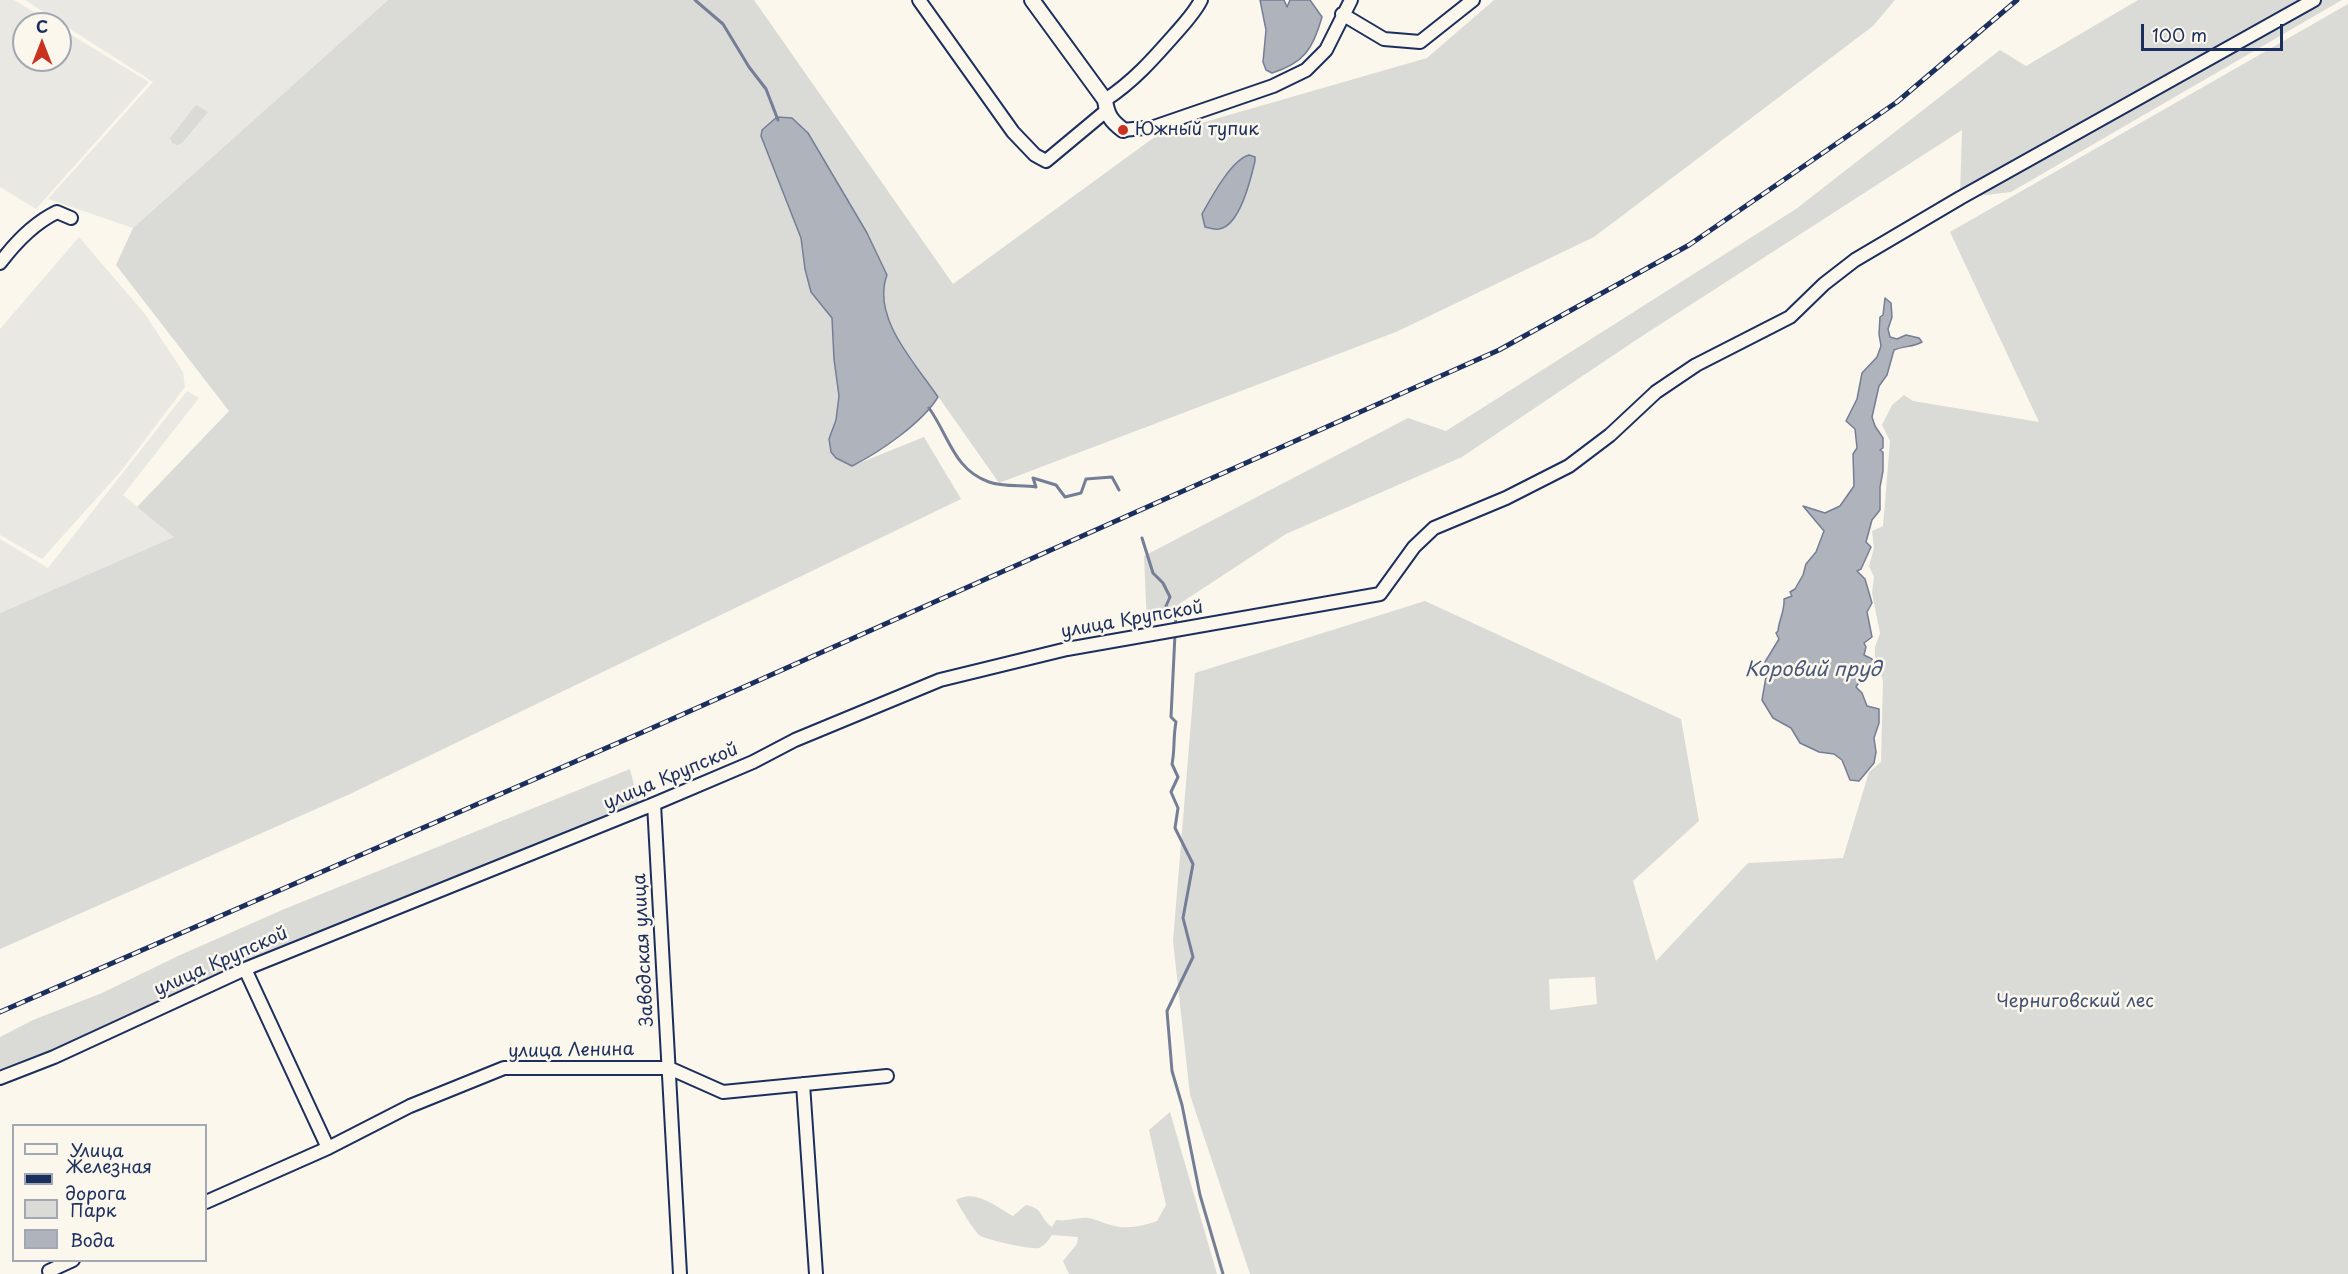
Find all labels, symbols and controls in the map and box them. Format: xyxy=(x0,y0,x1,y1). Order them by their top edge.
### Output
north arrow xyxy=(12,12,72,72)
scale bar xyxy=(2144,12,2286,50)
text: С xyxy=(36,14,48,38)
text: 100 m xyxy=(2152,21,2207,48)
place label: Южный тупик xyxy=(1135,119,1259,141)
marker: Южный тупик xyxy=(1116,123,1130,137)
street label: улица Крупской xyxy=(1059,597,1205,643)
water label: Коровий пруд xyxy=(1745,658,1881,682)
street label: улица Крупской xyxy=(600,739,742,815)
street label: Заводская улица xyxy=(629,873,659,1027)
street label: улица Крупской xyxy=(151,923,291,1001)
park label: Черниговский лес xyxy=(1996,991,2154,1013)
street label: улица Ленина xyxy=(508,1039,634,1063)
legend xyxy=(12,1124,207,1262)
text: Улица xyxy=(70,1136,124,1163)
text: Железная дорога xyxy=(65,1152,152,1206)
text: Парк xyxy=(70,1196,116,1223)
text: Вода xyxy=(70,1226,115,1253)

